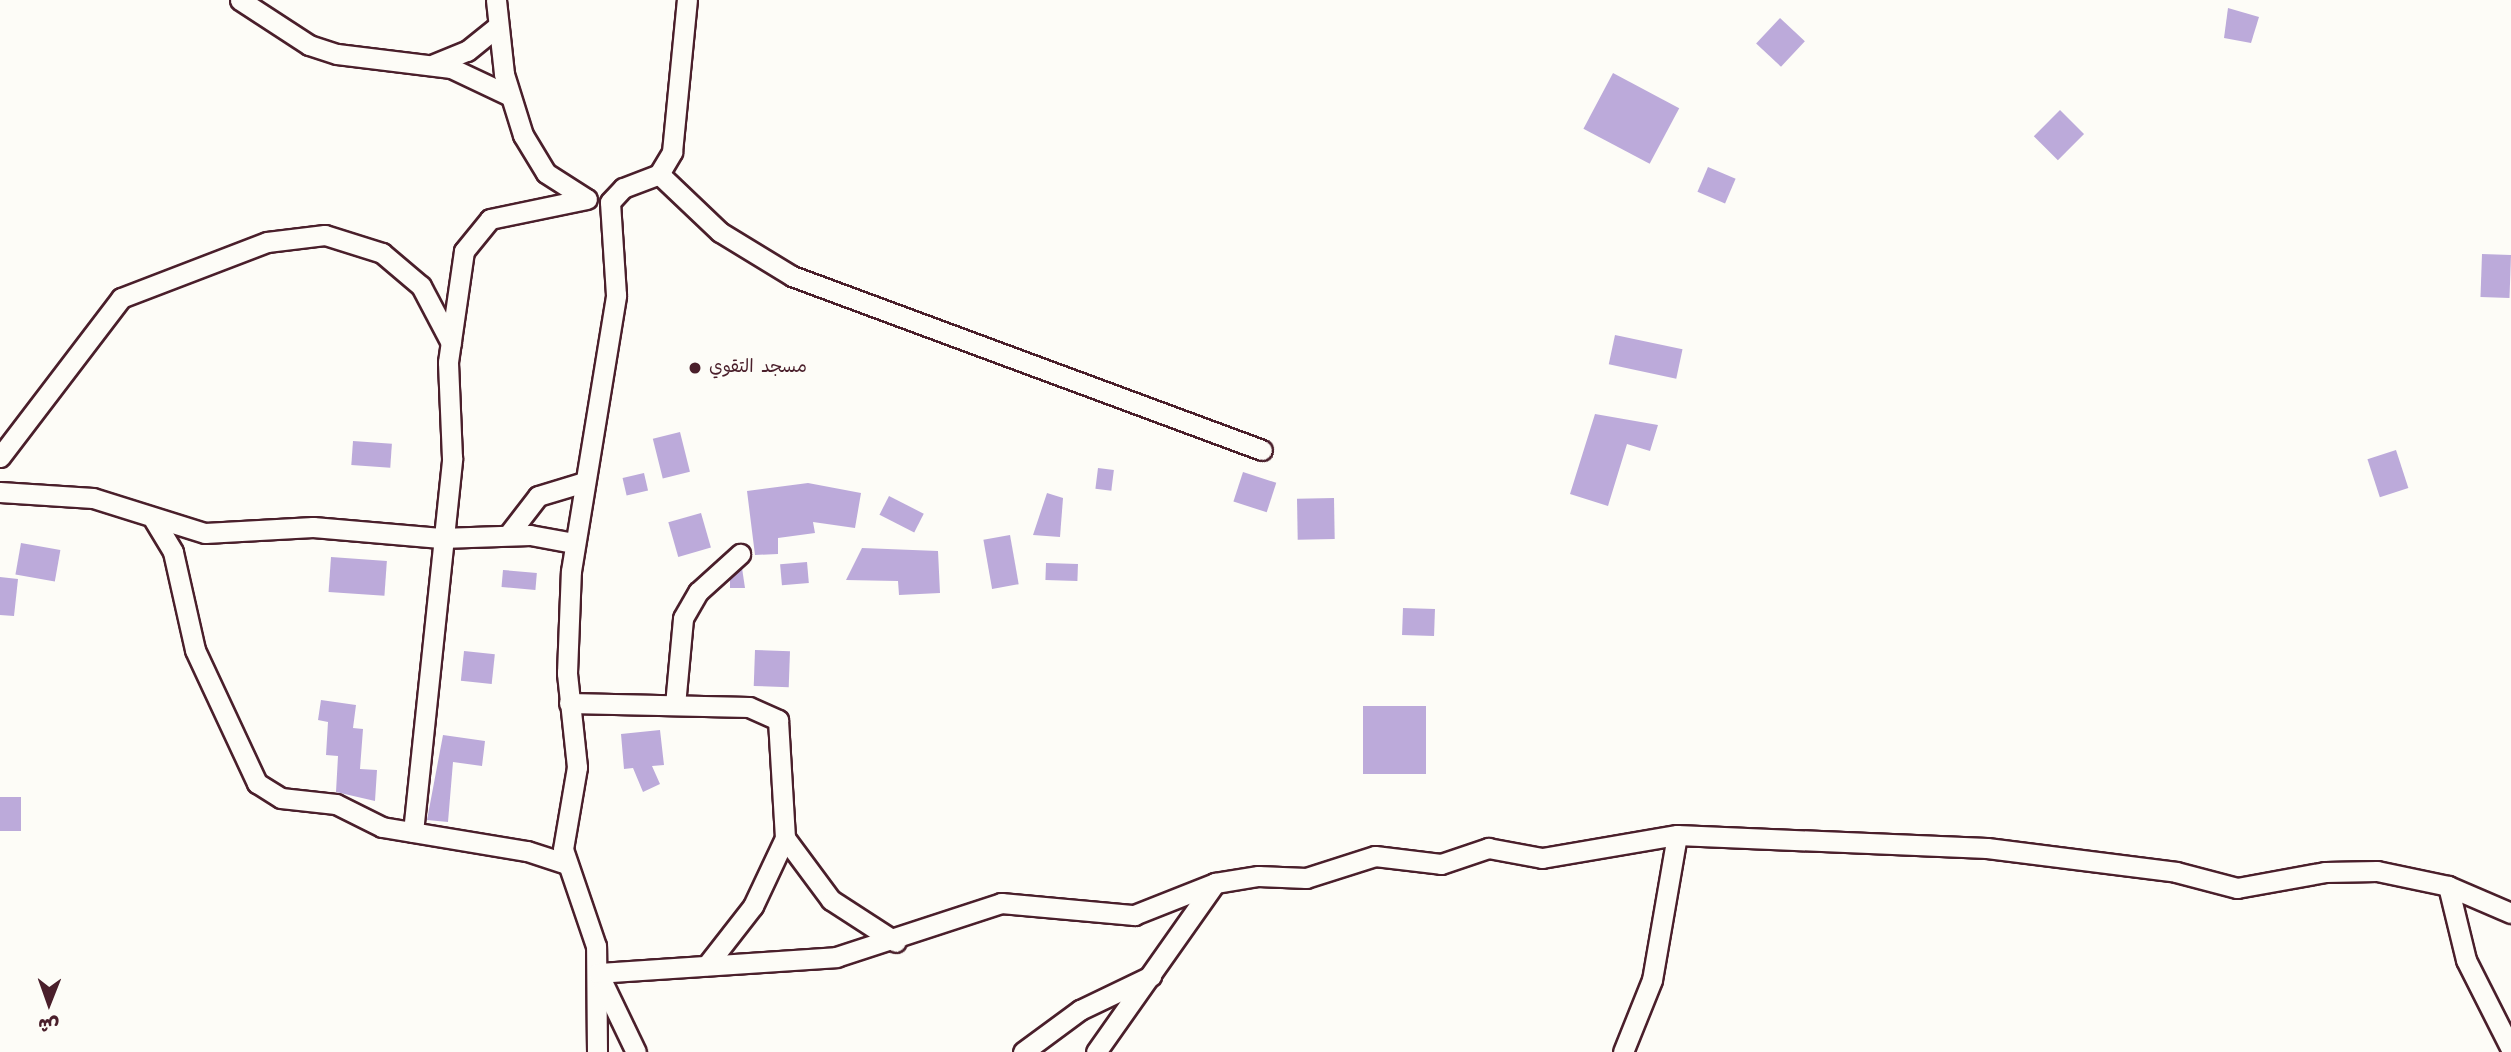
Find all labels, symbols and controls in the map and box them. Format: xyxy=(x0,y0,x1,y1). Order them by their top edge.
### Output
place label: مسجد التقوي xyxy=(709,357,807,379)
marker: مسجد التقوي xyxy=(687,360,703,376)
north arrow xyxy=(14,968,84,1038)
text: ش xyxy=(38,1009,59,1039)

